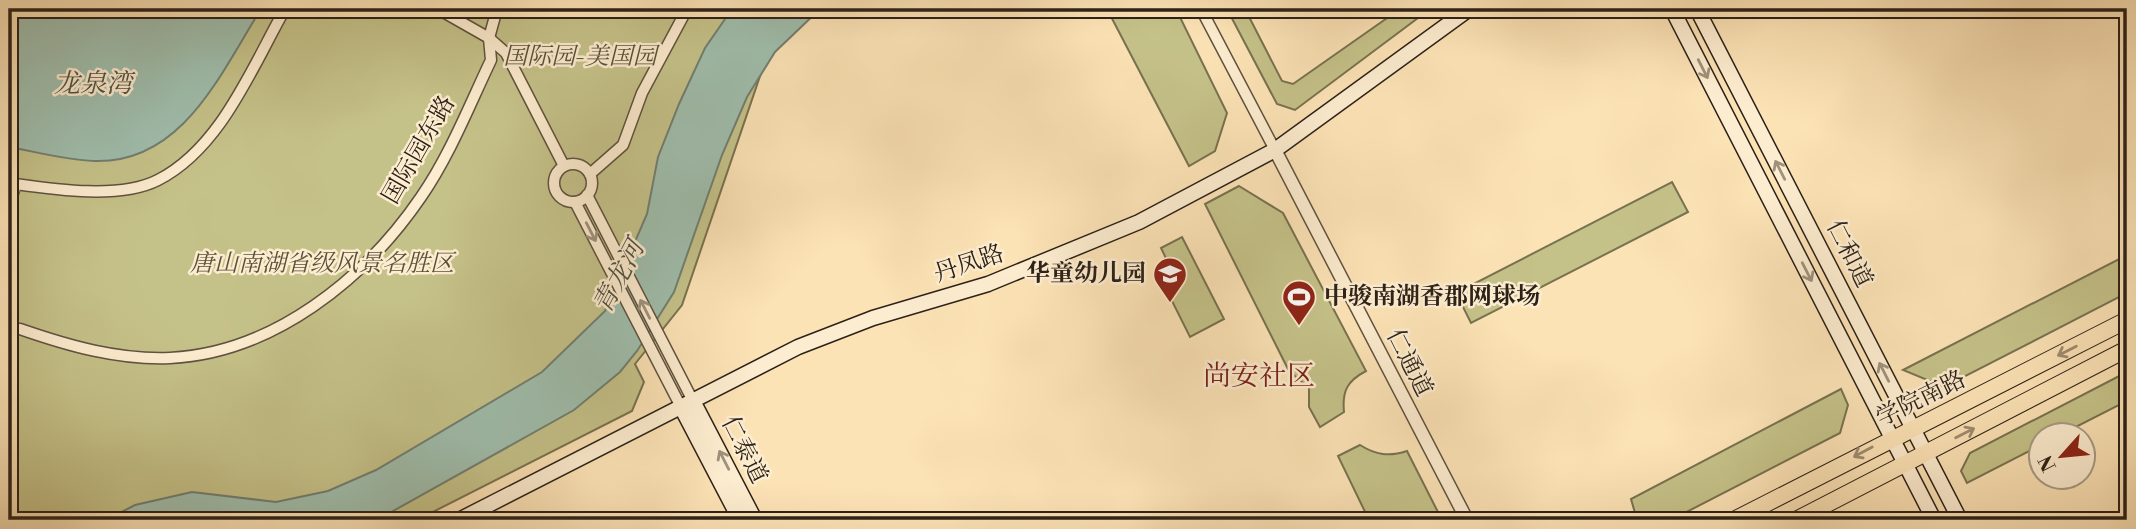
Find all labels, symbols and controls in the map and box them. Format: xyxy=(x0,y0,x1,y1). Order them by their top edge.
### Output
park label: 国际园-美国园 xyxy=(503,42,661,72)
one-way arrow xyxy=(1696,59,1710,79)
water label: 龙泉湾 xyxy=(54,68,136,100)
street label: 国际园东路 xyxy=(376,91,462,209)
one-way arrow xyxy=(1772,160,1786,181)
street label: 仁和道 xyxy=(1819,215,1879,293)
one-way arrow xyxy=(585,221,598,242)
water label: 青龙河 xyxy=(587,232,653,319)
street label: 丹凤路 xyxy=(930,239,1008,289)
park label: 唐山南湖省级风景名胜区 xyxy=(190,249,457,279)
school or university icon: 华童幼儿园 xyxy=(1151,255,1189,304)
place label: 华童幼儿园 xyxy=(1026,259,1146,289)
one-way arrow xyxy=(1800,261,1814,282)
sports icon: 中骏南湖香郡网球场 xyxy=(1280,278,1318,327)
place label: 中骏南湖香郡网球场 xyxy=(1324,282,1540,312)
one-way arrow xyxy=(638,299,652,319)
street label: 仁通道 xyxy=(1379,324,1439,402)
one-way arrow xyxy=(2057,344,2077,358)
district label: 尚安社区 xyxy=(1203,359,1315,394)
one-way arrow xyxy=(1877,362,1891,383)
street label: 学院南路 xyxy=(1871,364,1971,434)
street label: 仁泰道 xyxy=(714,411,774,489)
north arrow xyxy=(2028,420,2098,490)
one-way arrow xyxy=(1954,425,1975,439)
one-way arrow xyxy=(1853,446,1874,460)
one-way arrow xyxy=(717,451,731,471)
text: N xyxy=(2034,451,2062,475)

